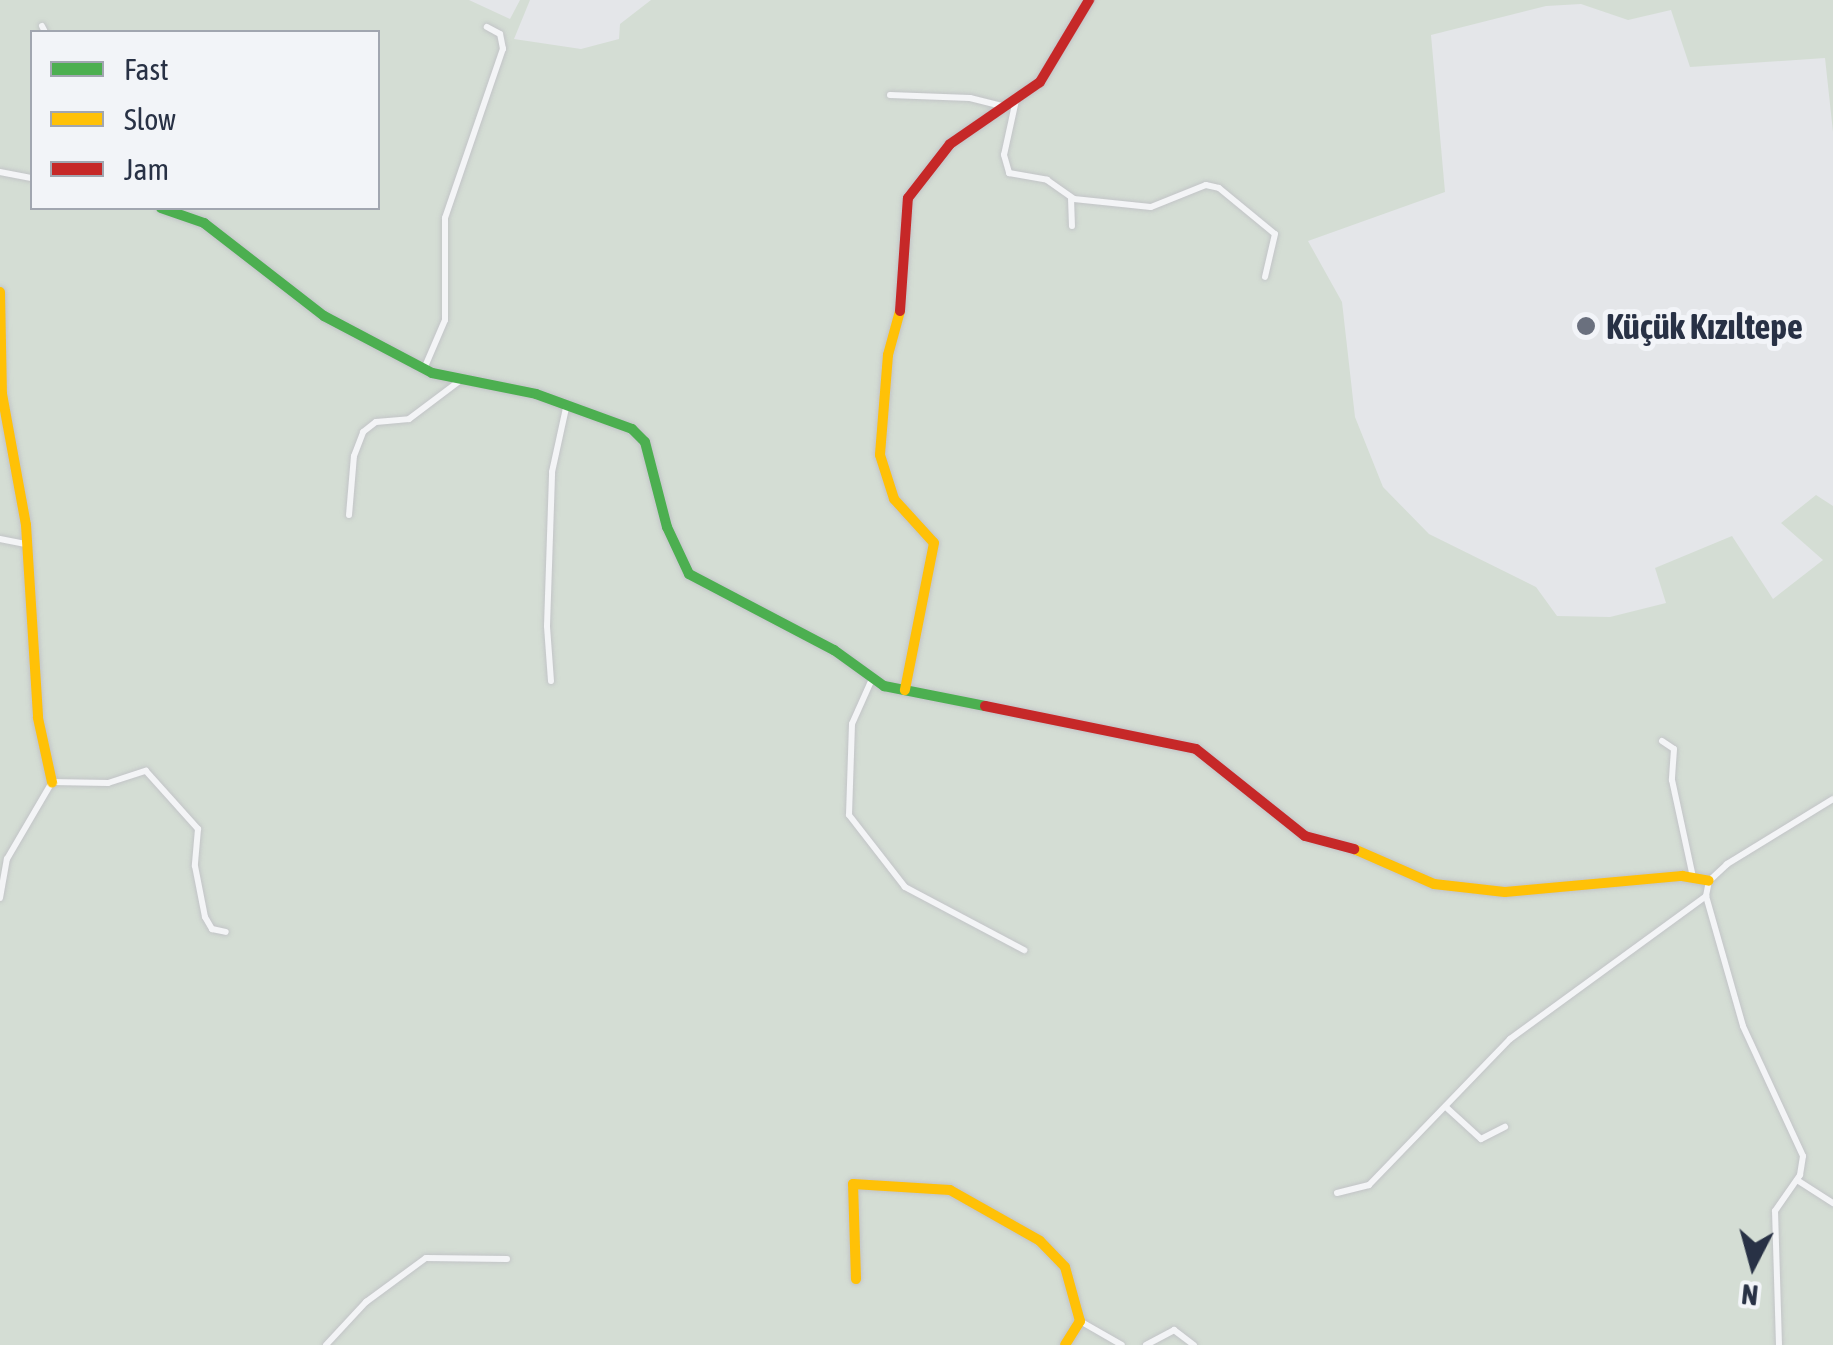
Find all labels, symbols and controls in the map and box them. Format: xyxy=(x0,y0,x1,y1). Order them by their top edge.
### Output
legend xyxy=(30,30,380,210)
text: Fast xyxy=(124,52,169,86)
text: Slow xyxy=(124,102,176,136)
text: Jam xyxy=(124,152,169,186)
place label: Küçük Kızıltepe xyxy=(1606,305,1803,347)
marker: Küçük Kızıltepe xyxy=(1575,315,1597,337)
north arrow xyxy=(1703,1215,1803,1315)
text: N xyxy=(1740,1278,1760,1312)

